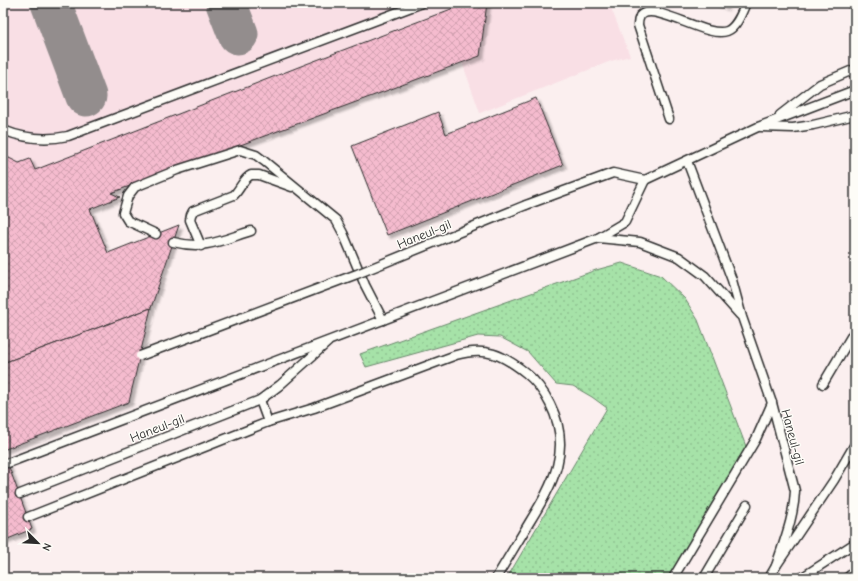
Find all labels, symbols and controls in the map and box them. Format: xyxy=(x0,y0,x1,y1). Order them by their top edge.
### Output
street label: Haneul-gil xyxy=(395,216,453,252)
street label: Haneul-gil xyxy=(778,407,808,467)
street label: Haneul-gil xyxy=(128,411,186,445)
north arrow xyxy=(18,523,58,563)
text: N xyxy=(39,541,54,553)

